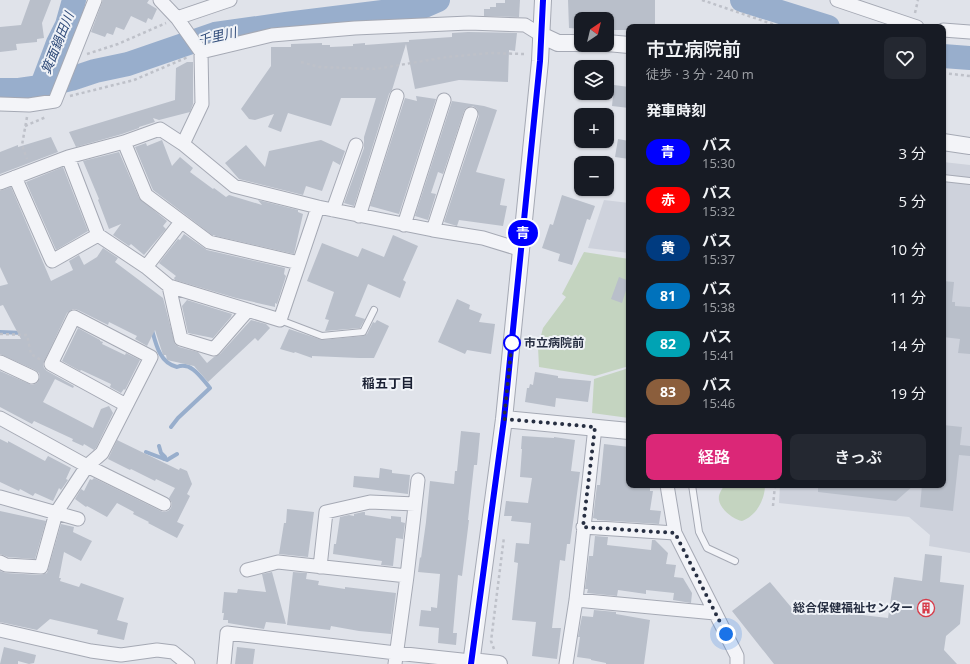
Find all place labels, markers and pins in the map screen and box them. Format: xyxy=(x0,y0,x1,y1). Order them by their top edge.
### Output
marker: 市立病院前 xyxy=(503,334,521,352)
place label: 市立病院前 xyxy=(524,334,584,351)
building icon: 総合保健福祉センター xyxy=(916,598,936,618)
place label: 総合保健福祉センター xyxy=(793,599,913,616)

